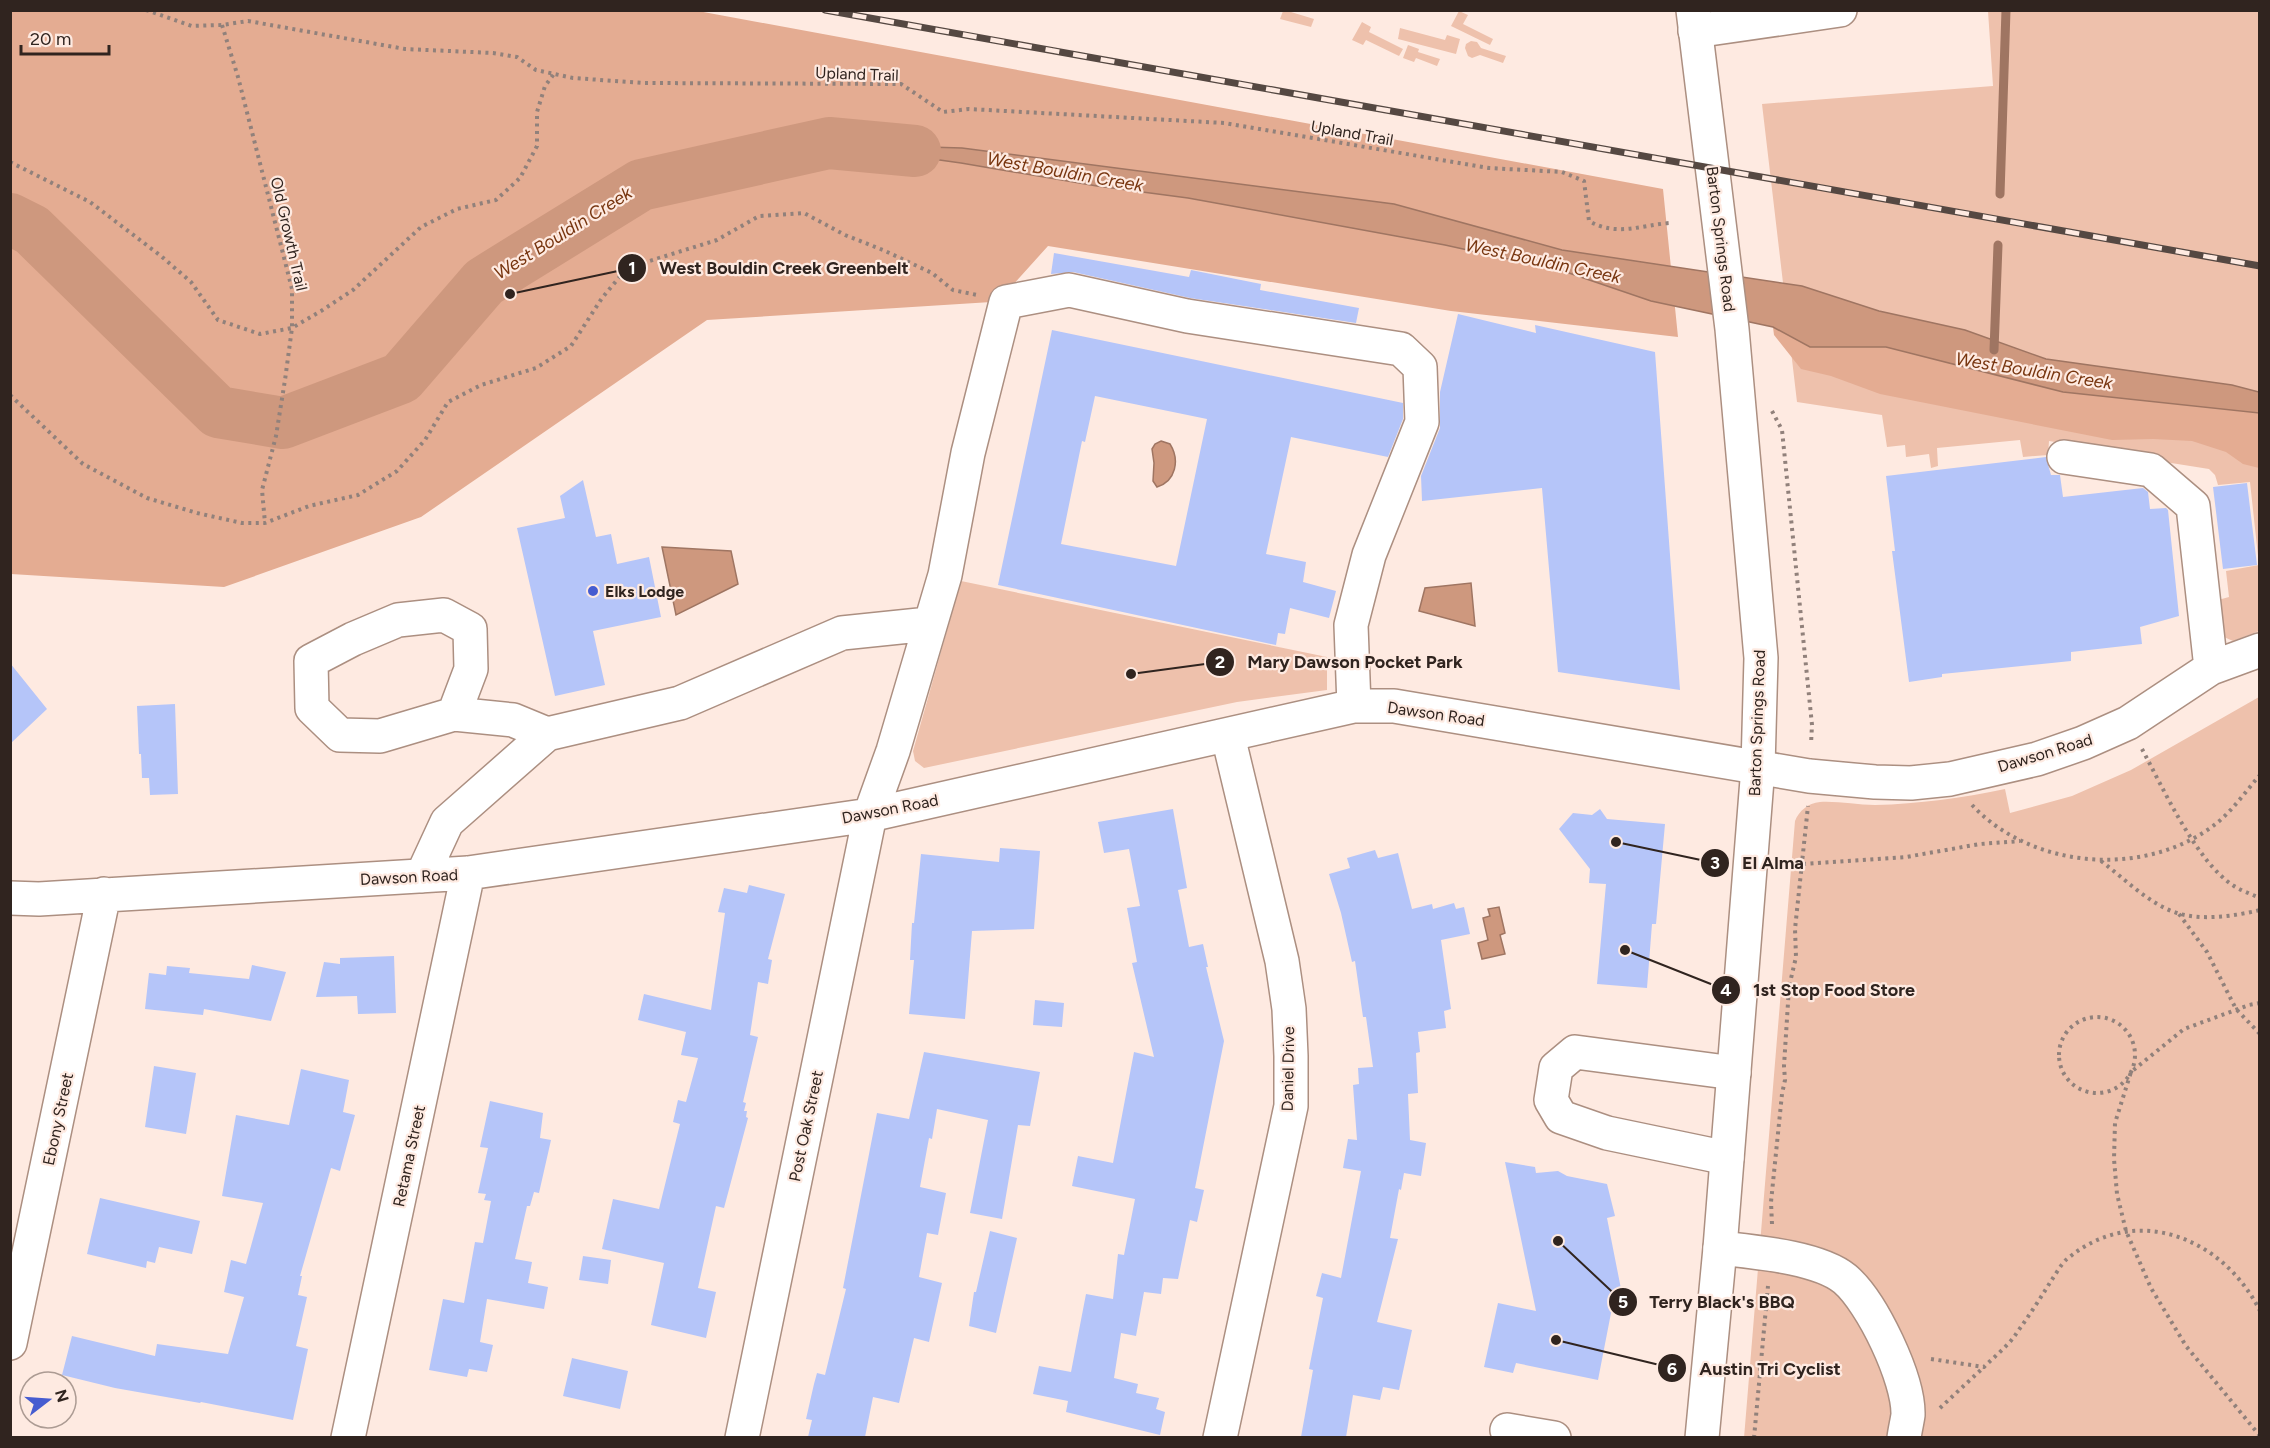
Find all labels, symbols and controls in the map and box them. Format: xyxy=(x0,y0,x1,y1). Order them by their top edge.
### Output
scale bar xyxy=(21,18,110,56)
text: 20 m xyxy=(30,28,71,50)
street label: Upland Trail xyxy=(815,63,899,85)
street label: Upland Trail xyxy=(1309,116,1395,150)
water label: West Bouldin Creek xyxy=(985,147,1146,197)
street label: Barton Springs Road xyxy=(1703,165,1739,313)
street label: Old Growth Trail xyxy=(267,175,311,293)
water label: West Bouldin Creek xyxy=(490,181,637,284)
water label: West Bouldin Creek xyxy=(1463,234,1624,289)
callout: West Bouldin Creek Greenbelt xyxy=(617,250,920,286)
text: 1 xyxy=(628,257,636,279)
text: West Bouldin Creek Greenbelt xyxy=(659,257,909,279)
water label: West Bouldin Creek xyxy=(1954,348,2115,394)
place label: Elks Lodge xyxy=(605,582,684,601)
marker: Elks Lodge xyxy=(586,584,600,598)
callout: Mary Dawson Pocket Park xyxy=(1205,644,1475,680)
street label: Barton Springs Road xyxy=(1745,649,1769,797)
text: 2 xyxy=(1215,651,1225,673)
text: Mary Dawson Pocket Park xyxy=(1247,651,1463,673)
street label: Dawson Road xyxy=(1386,698,1486,730)
street label: Dawson Road xyxy=(1995,730,2095,776)
street label: Dawson Road xyxy=(840,790,940,828)
callout: El Alma xyxy=(1700,845,1816,881)
text: 3 xyxy=(1710,852,1720,874)
text: El Alma xyxy=(1742,852,1804,874)
street label: Dawson Road xyxy=(360,865,458,889)
callout: 1st Stop Food Store xyxy=(1711,972,1927,1008)
text: 4 xyxy=(1720,979,1732,1001)
text: 1st Stop Food Store xyxy=(1753,979,1915,1001)
street label: Daniel Drive xyxy=(1278,1026,1298,1112)
street label: Post Oak Street xyxy=(785,1069,827,1183)
street label: Ebony Street xyxy=(39,1071,77,1167)
street label: Retama Street xyxy=(389,1103,429,1209)
callout: Terry Black's BBQ xyxy=(1608,1284,1807,1320)
text: 5 xyxy=(1618,1291,1628,1313)
text: Terry Black's BBQ xyxy=(1649,1291,1795,1313)
callout: Austin Tri Cyclist xyxy=(1657,1350,1853,1386)
text: 6 xyxy=(1667,1358,1677,1380)
text: Austin Tri Cyclist xyxy=(1699,1358,1841,1380)
north arrow xyxy=(18,1370,78,1430)
text: N xyxy=(51,1387,73,1404)

